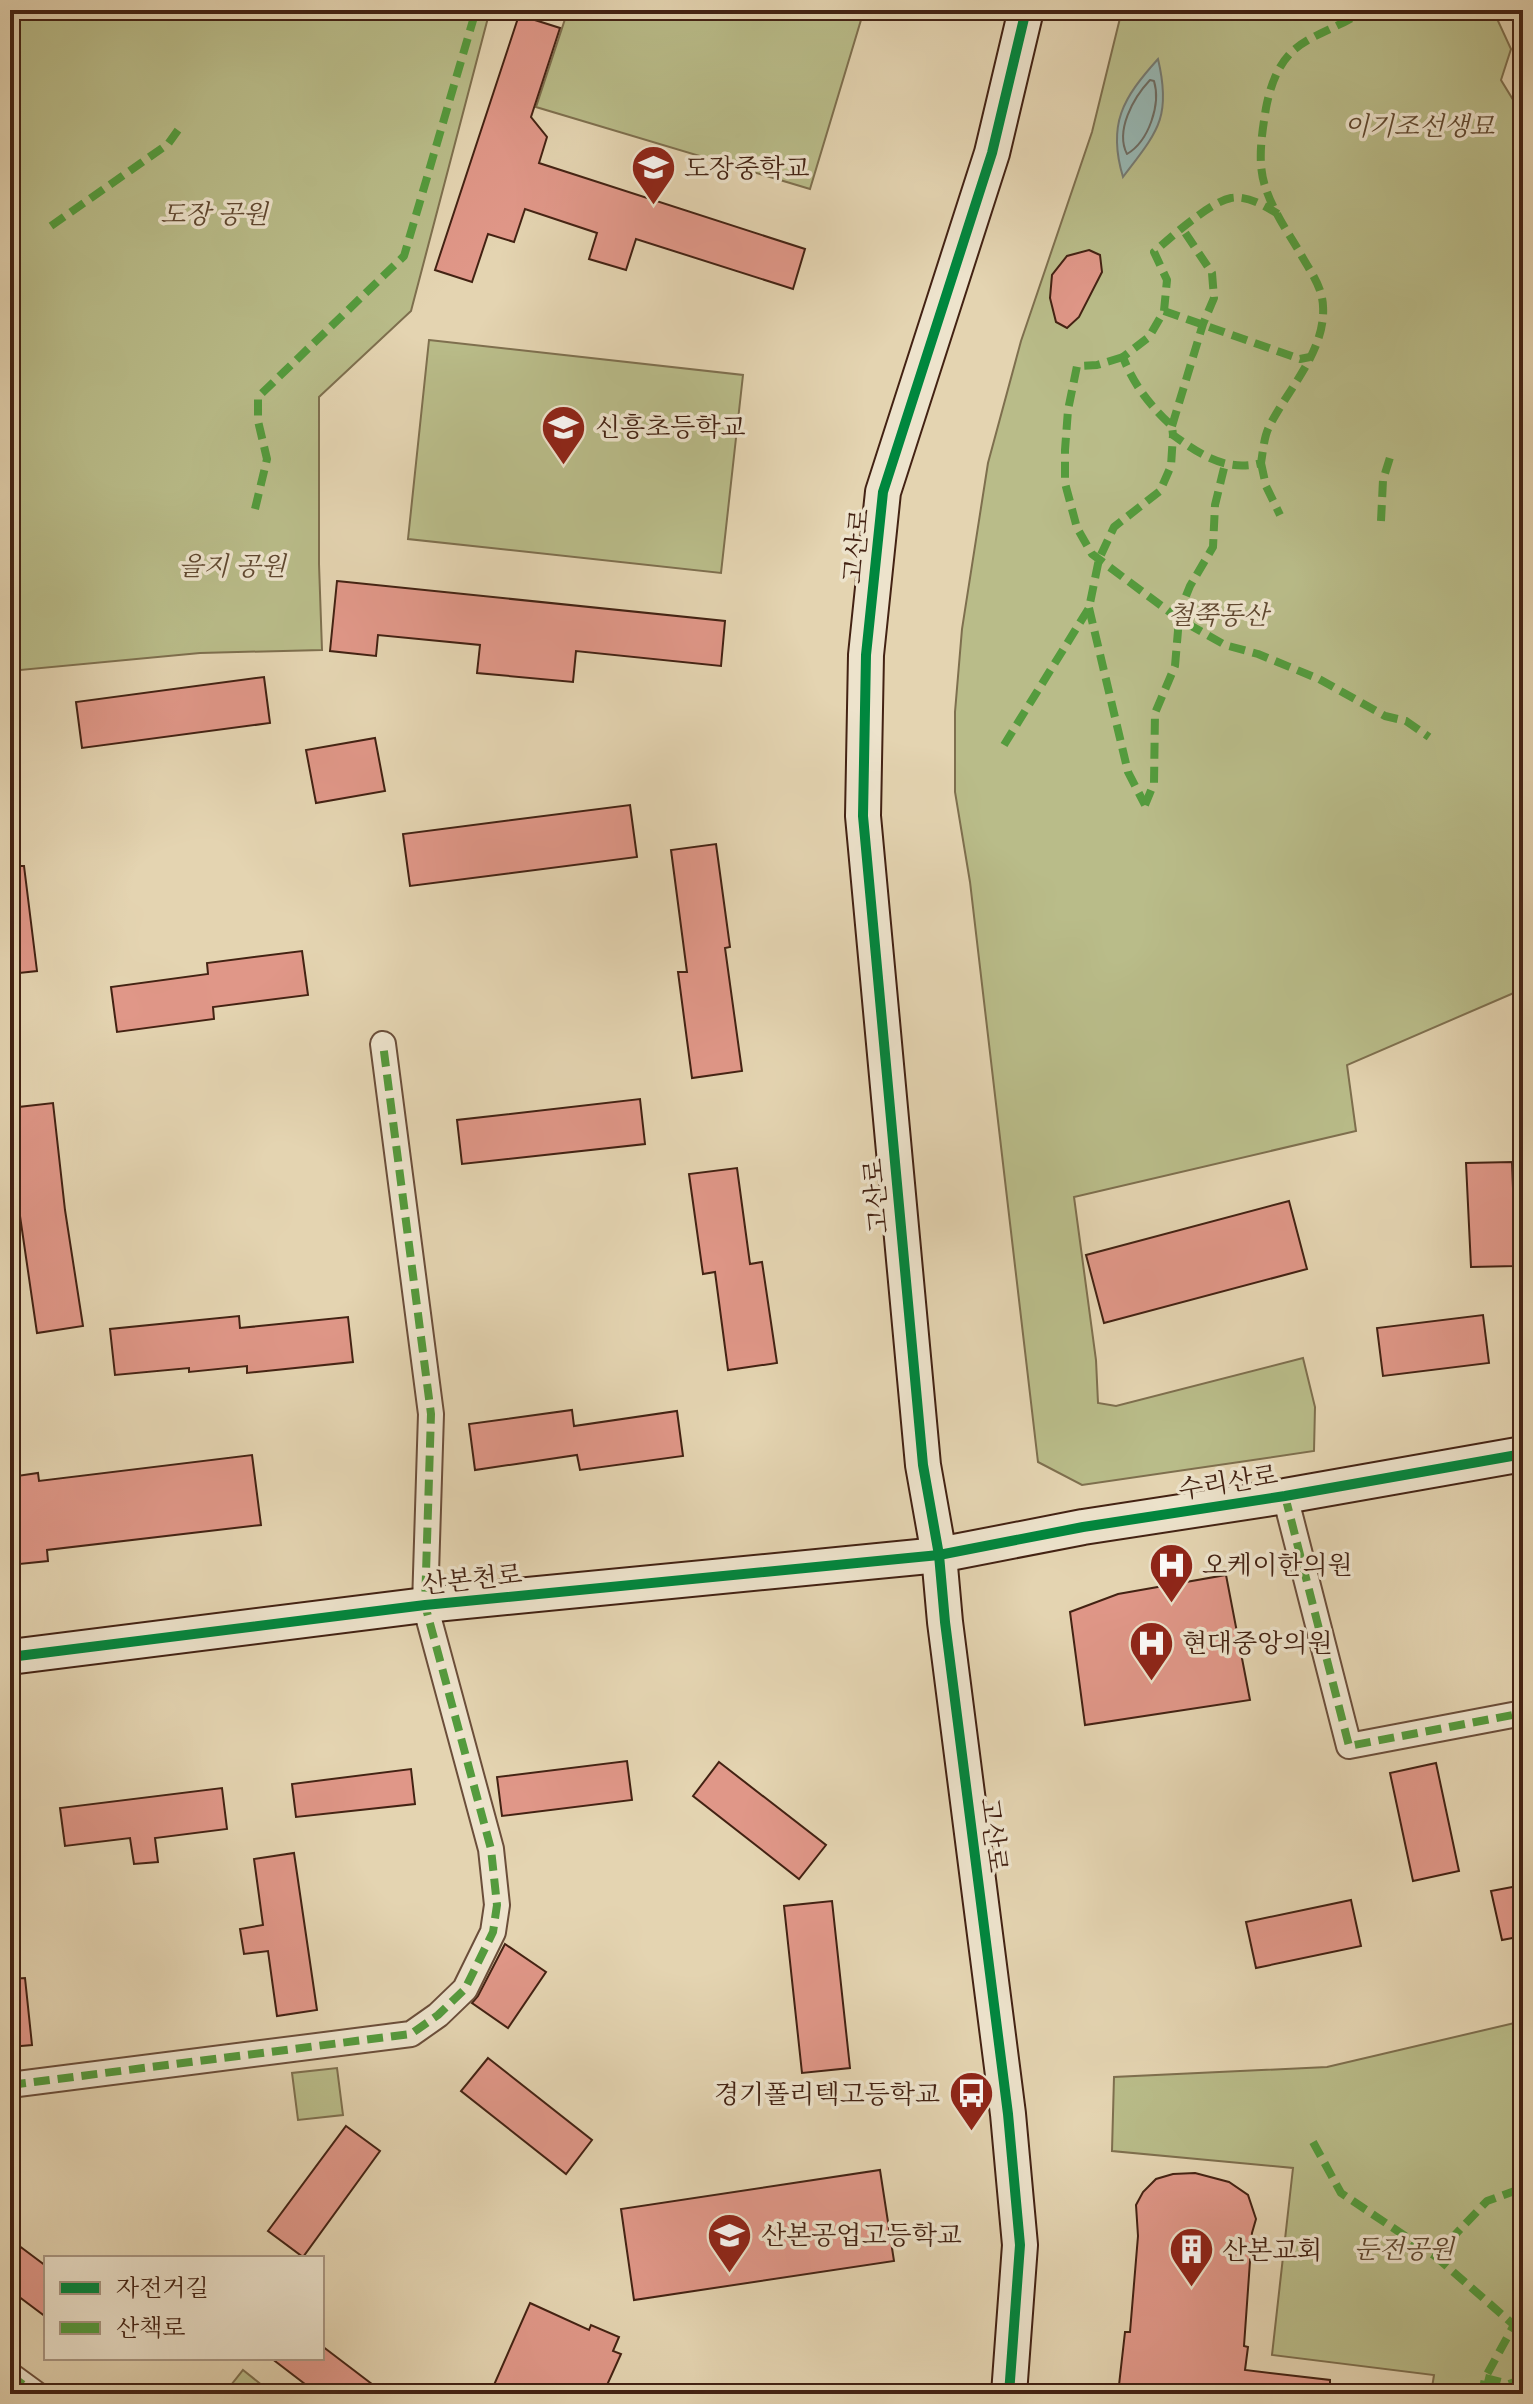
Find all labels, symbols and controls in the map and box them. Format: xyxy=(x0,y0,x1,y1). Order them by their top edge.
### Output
park label: 이기조선생묘 xyxy=(1344,110,1495,142)
school or university icon: 도장중학교 xyxy=(629,144,677,207)
place label: 도장중학교 xyxy=(684,152,810,184)
park label: 도장 공원 xyxy=(160,198,270,230)
school or university icon: 신흥초등학교 xyxy=(540,403,588,466)
place label: 신흥초등학교 xyxy=(595,411,746,443)
street label: 고산로 xyxy=(836,507,876,585)
park label: 을지 공원 xyxy=(178,550,288,582)
park label: 철쭉동산 xyxy=(1168,599,1272,631)
street label: 고산로 xyxy=(857,1157,895,1235)
street label: 수리산로 xyxy=(1176,1458,1280,1506)
hospital icon: 오케이한의원 xyxy=(1147,1541,1195,1604)
place label: 오케이한의원 xyxy=(1202,1549,1353,1581)
street label: 산본천로 xyxy=(420,1558,524,1600)
hospital icon: 현대중앙의원 xyxy=(1127,1619,1175,1682)
place label: 현대중앙의원 xyxy=(1182,1627,1333,1659)
street label: 고산로 xyxy=(974,1796,1014,1874)
bus stop icon: 경기폴리텍고등학교 xyxy=(947,2070,995,2133)
place label: 경기폴리텍고등학교 xyxy=(714,2078,940,2110)
school or university icon: 산본공업고등학교 xyxy=(706,2211,754,2274)
place label: 산본공업고등학교 xyxy=(761,2219,962,2251)
building icon: 산본교회 xyxy=(1167,2226,1215,2289)
park label: 둔전공원 xyxy=(1354,2233,1456,2265)
place label: 산본교회 xyxy=(1222,2234,1322,2266)
legend xyxy=(44,2256,324,2360)
text: 자전거길 xyxy=(116,2273,209,2302)
text: 산책로 xyxy=(116,2313,186,2342)

